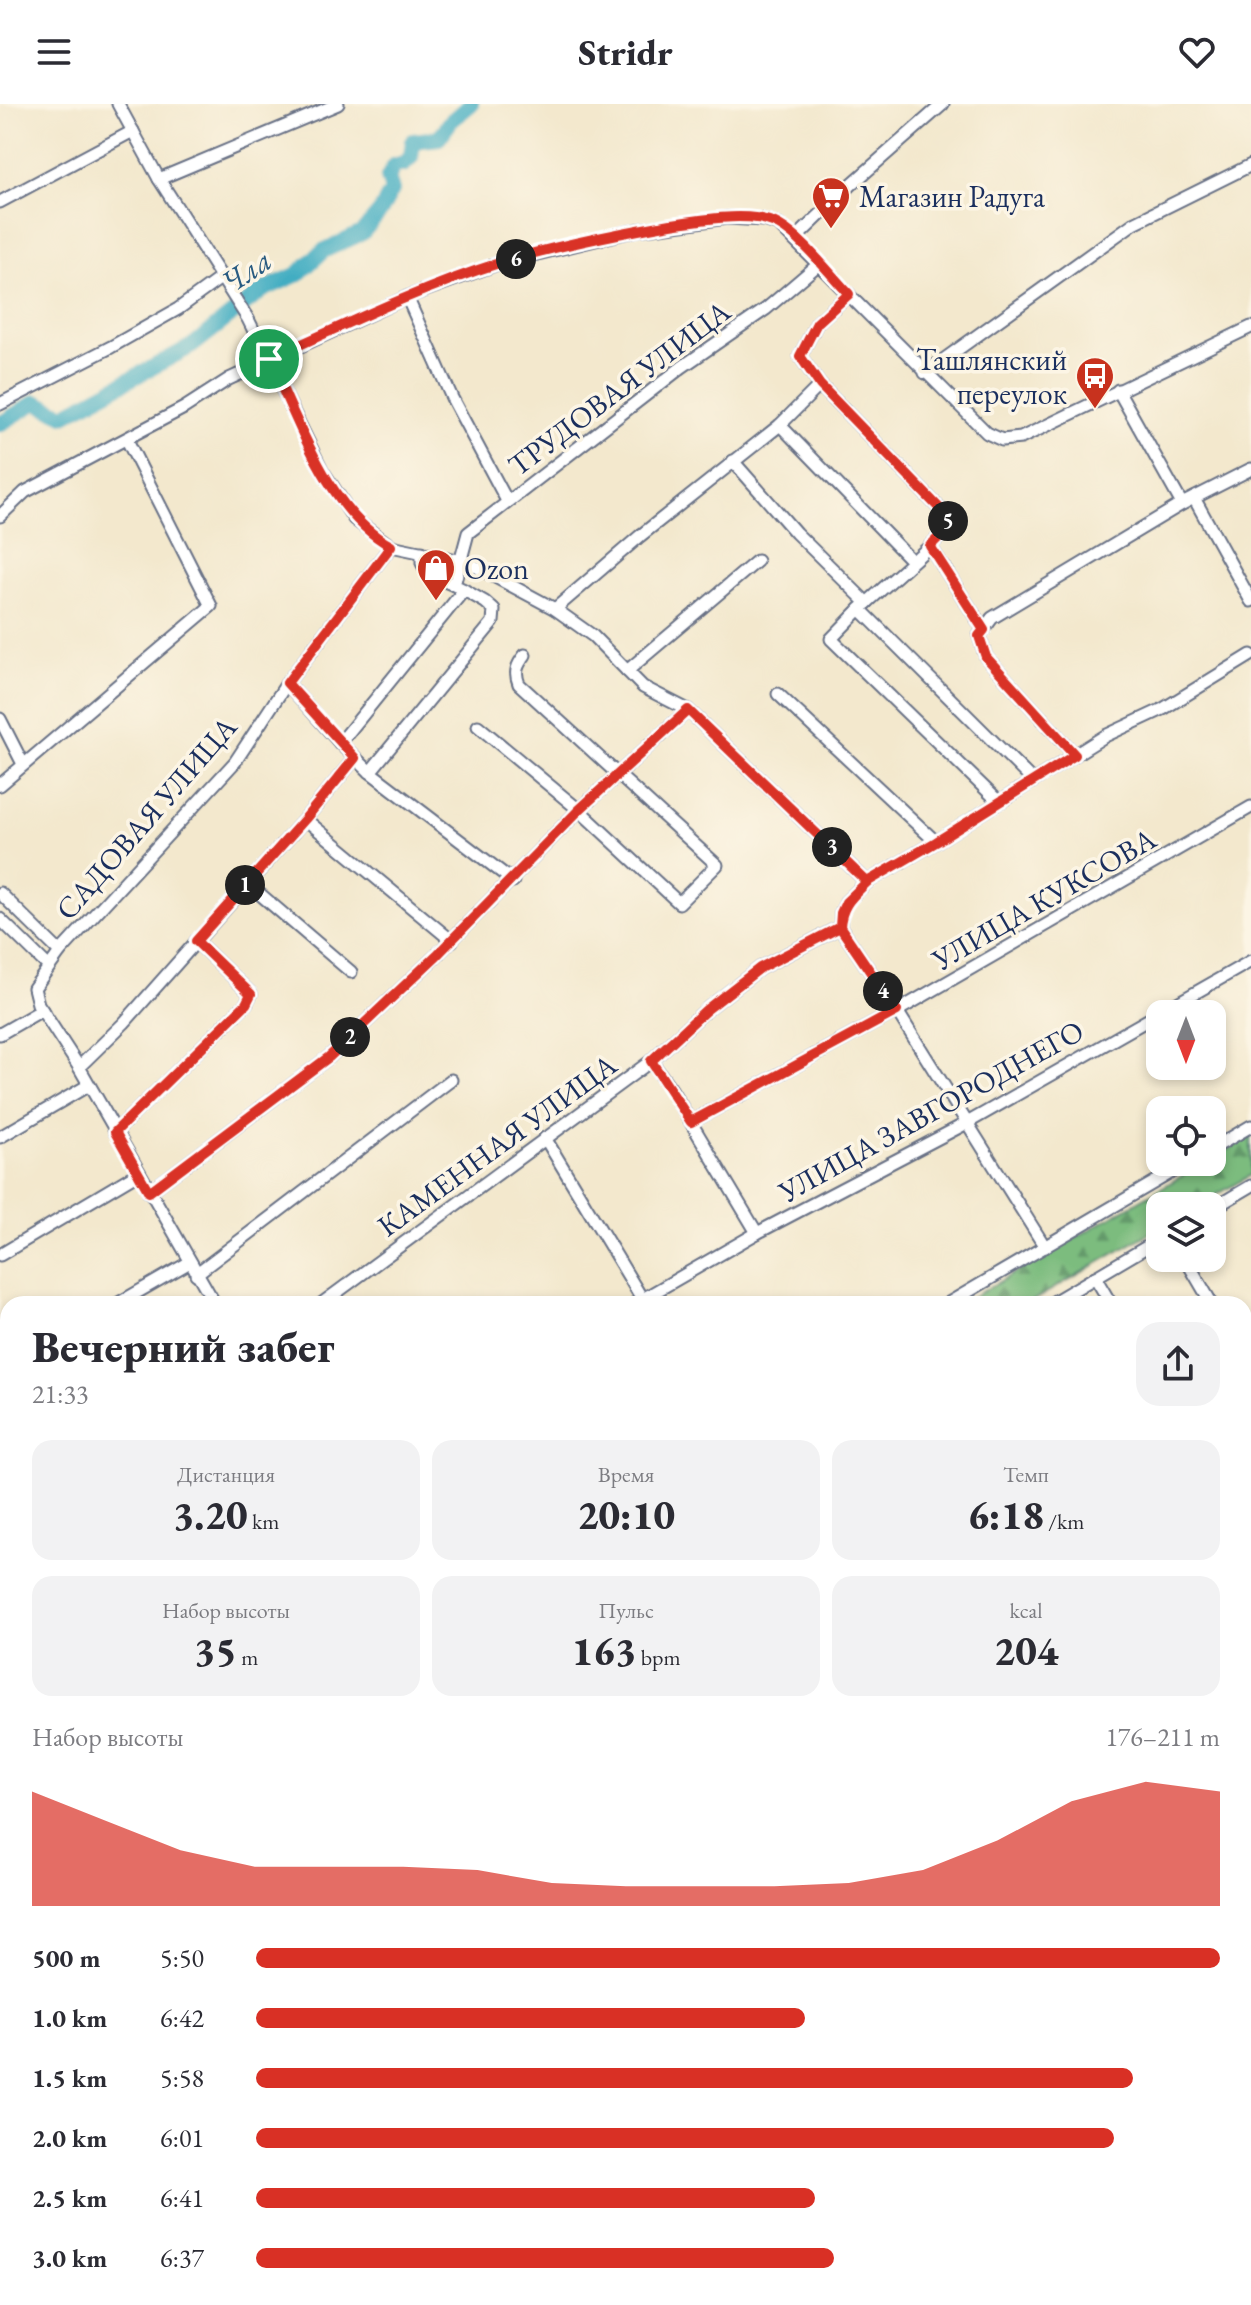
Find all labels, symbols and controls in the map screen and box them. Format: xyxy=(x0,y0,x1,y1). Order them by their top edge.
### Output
text: Stridr xyxy=(578,29,673,76)
icon: menu xyxy=(32,30,76,74)
icon: heart xyxy=(1175,30,1219,74)
supermarket icon: Магазин Радуга xyxy=(810,175,852,230)
place label: Магазин Радуга xyxy=(859,177,1045,216)
water label: Чла xyxy=(212,239,280,303)
pin: 6 xyxy=(496,239,536,279)
text: 6 xyxy=(510,244,522,273)
street label: ТРУДОВАЯ УЛИЦА xyxy=(500,291,738,484)
pin xyxy=(235,325,303,393)
icon: arrive xyxy=(247,337,291,381)
place label: Ташлянский переулок xyxy=(916,340,1067,413)
bus stop icon: Ташлянский переулок xyxy=(1074,355,1116,410)
pin: 5 xyxy=(928,501,968,541)
text: 5 xyxy=(942,506,954,535)
shop icon: Ozon xyxy=(415,547,457,602)
place label: Ozon xyxy=(464,549,529,588)
street label: САДОВАЯ УЛИЦА xyxy=(47,708,245,928)
street label: УЛИЦА КУКСОВА xyxy=(924,819,1163,980)
pin: 3 xyxy=(812,827,852,867)
text: 3 xyxy=(826,832,838,861)
pin: 1 xyxy=(225,865,265,905)
text: 1 xyxy=(239,870,251,899)
pin: 4 xyxy=(863,971,903,1011)
text: 4 xyxy=(877,976,889,1005)
north arrow xyxy=(1146,1000,1226,1080)
map controls xyxy=(1146,1000,1226,1272)
street label: УЛИЦА ЗАВГОРОДНЕГО xyxy=(771,1011,1090,1212)
pin: 2 xyxy=(330,1017,370,1057)
text: 2 xyxy=(344,1022,356,1051)
street label: КАМЕННАЯ УЛИЦА xyxy=(370,1045,625,1245)
button: locate xyxy=(1146,1096,1226,1176)
button: layers xyxy=(1146,1192,1226,1272)
text: Вечерний забег xyxy=(32,1318,335,1375)
button: share xyxy=(1136,1322,1220,1406)
text: 21:33 xyxy=(32,1377,88,1411)
text: Дистанция xyxy=(177,1460,275,1489)
text: Время xyxy=(598,1460,654,1489)
text: Темп xyxy=(1003,1460,1049,1489)
text: 3.20 xyxy=(173,1489,248,1541)
text: 20:10 xyxy=(577,1489,675,1541)
text: 6:18 xyxy=(968,1489,1044,1541)
text: km xyxy=(248,1507,279,1536)
text: /km xyxy=(1044,1507,1085,1536)
text: Набор высоты xyxy=(162,1596,290,1625)
text: Пульс xyxy=(598,1596,654,1625)
text: kcal xyxy=(1009,1596,1043,1625)
text: 35 xyxy=(194,1625,237,1677)
text: 163 xyxy=(571,1625,636,1677)
text: 204 xyxy=(994,1625,1058,1677)
text: m xyxy=(237,1643,258,1672)
text: bpm xyxy=(636,1643,681,1672)
text: Набор высоты xyxy=(32,1720,183,1754)
text: 176–211 m xyxy=(1105,1720,1220,1754)
text: 500 m xyxy=(32,1941,100,1975)
text: 5:50 xyxy=(160,1941,204,1975)
text: 1.0 km xyxy=(32,2001,107,2035)
text: 6:42 xyxy=(160,2001,204,2035)
text: 1.5 km xyxy=(32,2061,107,2095)
text: 5:58 xyxy=(160,2061,204,2095)
text: 2.0 km xyxy=(32,2121,107,2155)
text: 6:01 xyxy=(160,2121,204,2155)
text: 2.5 km xyxy=(32,2181,107,2215)
text: 6:41 xyxy=(160,2181,204,2215)
text: 3.0 km xyxy=(32,2241,107,2275)
text: 6:37 xyxy=(160,2241,204,2275)

